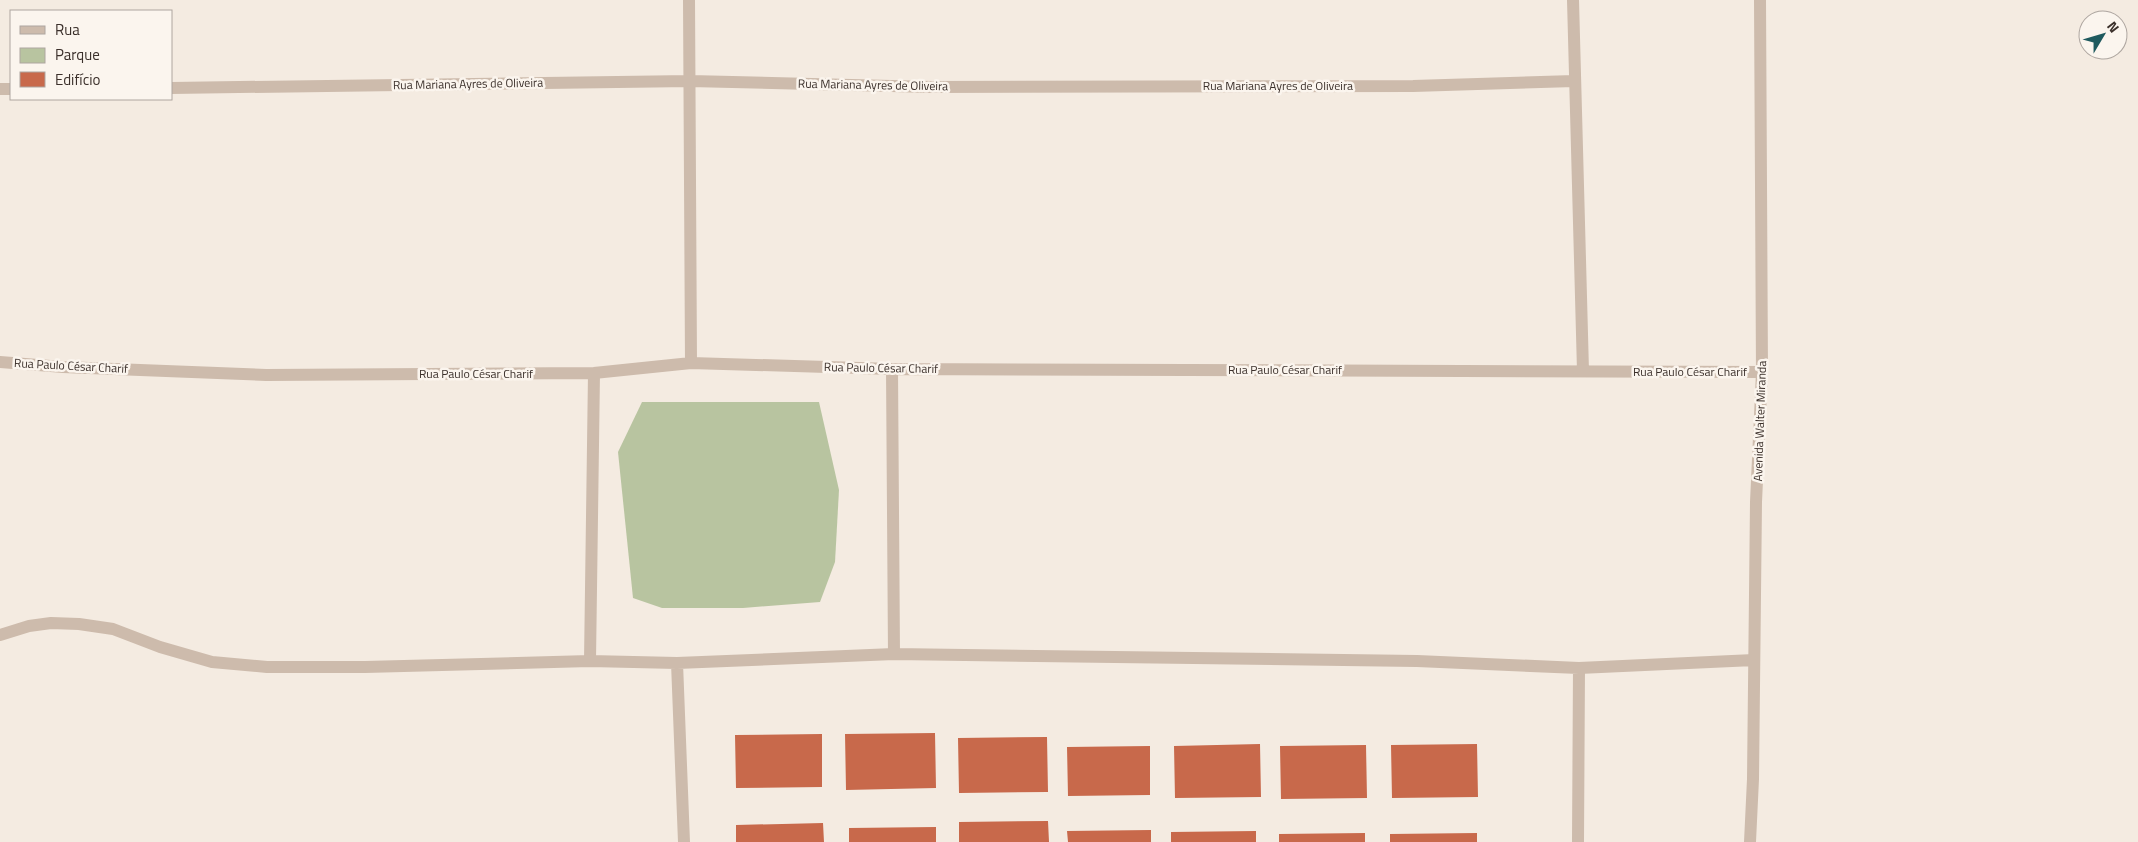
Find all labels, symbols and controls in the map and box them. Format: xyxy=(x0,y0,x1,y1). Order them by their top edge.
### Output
legend xyxy=(10,10,172,100)
north arrow xyxy=(2078,10,2128,60)
text: N xyxy=(2102,16,2125,37)
text: Rua xyxy=(55,18,80,41)
text: Parque xyxy=(55,43,100,66)
text: Edifício xyxy=(55,68,100,91)
street label: Rua Mariana Ayres de Oliveira xyxy=(393,73,543,94)
street label: Rua Mariana Ayres de Oliveira xyxy=(798,74,948,95)
street label: Rua Mariana Ayres de Oliveira xyxy=(1203,76,1353,95)
street label: Rua Paulo César Charif xyxy=(14,353,129,378)
street label: Rua Paulo César Charif xyxy=(824,357,938,378)
street label: Rua Paulo César Charif xyxy=(1228,360,1342,379)
street label: Avenida Walter Miranda xyxy=(1748,360,1771,482)
street label: Rua Paulo César Charif xyxy=(1633,362,1747,381)
street label: Rua Paulo César Charif xyxy=(419,364,533,383)

